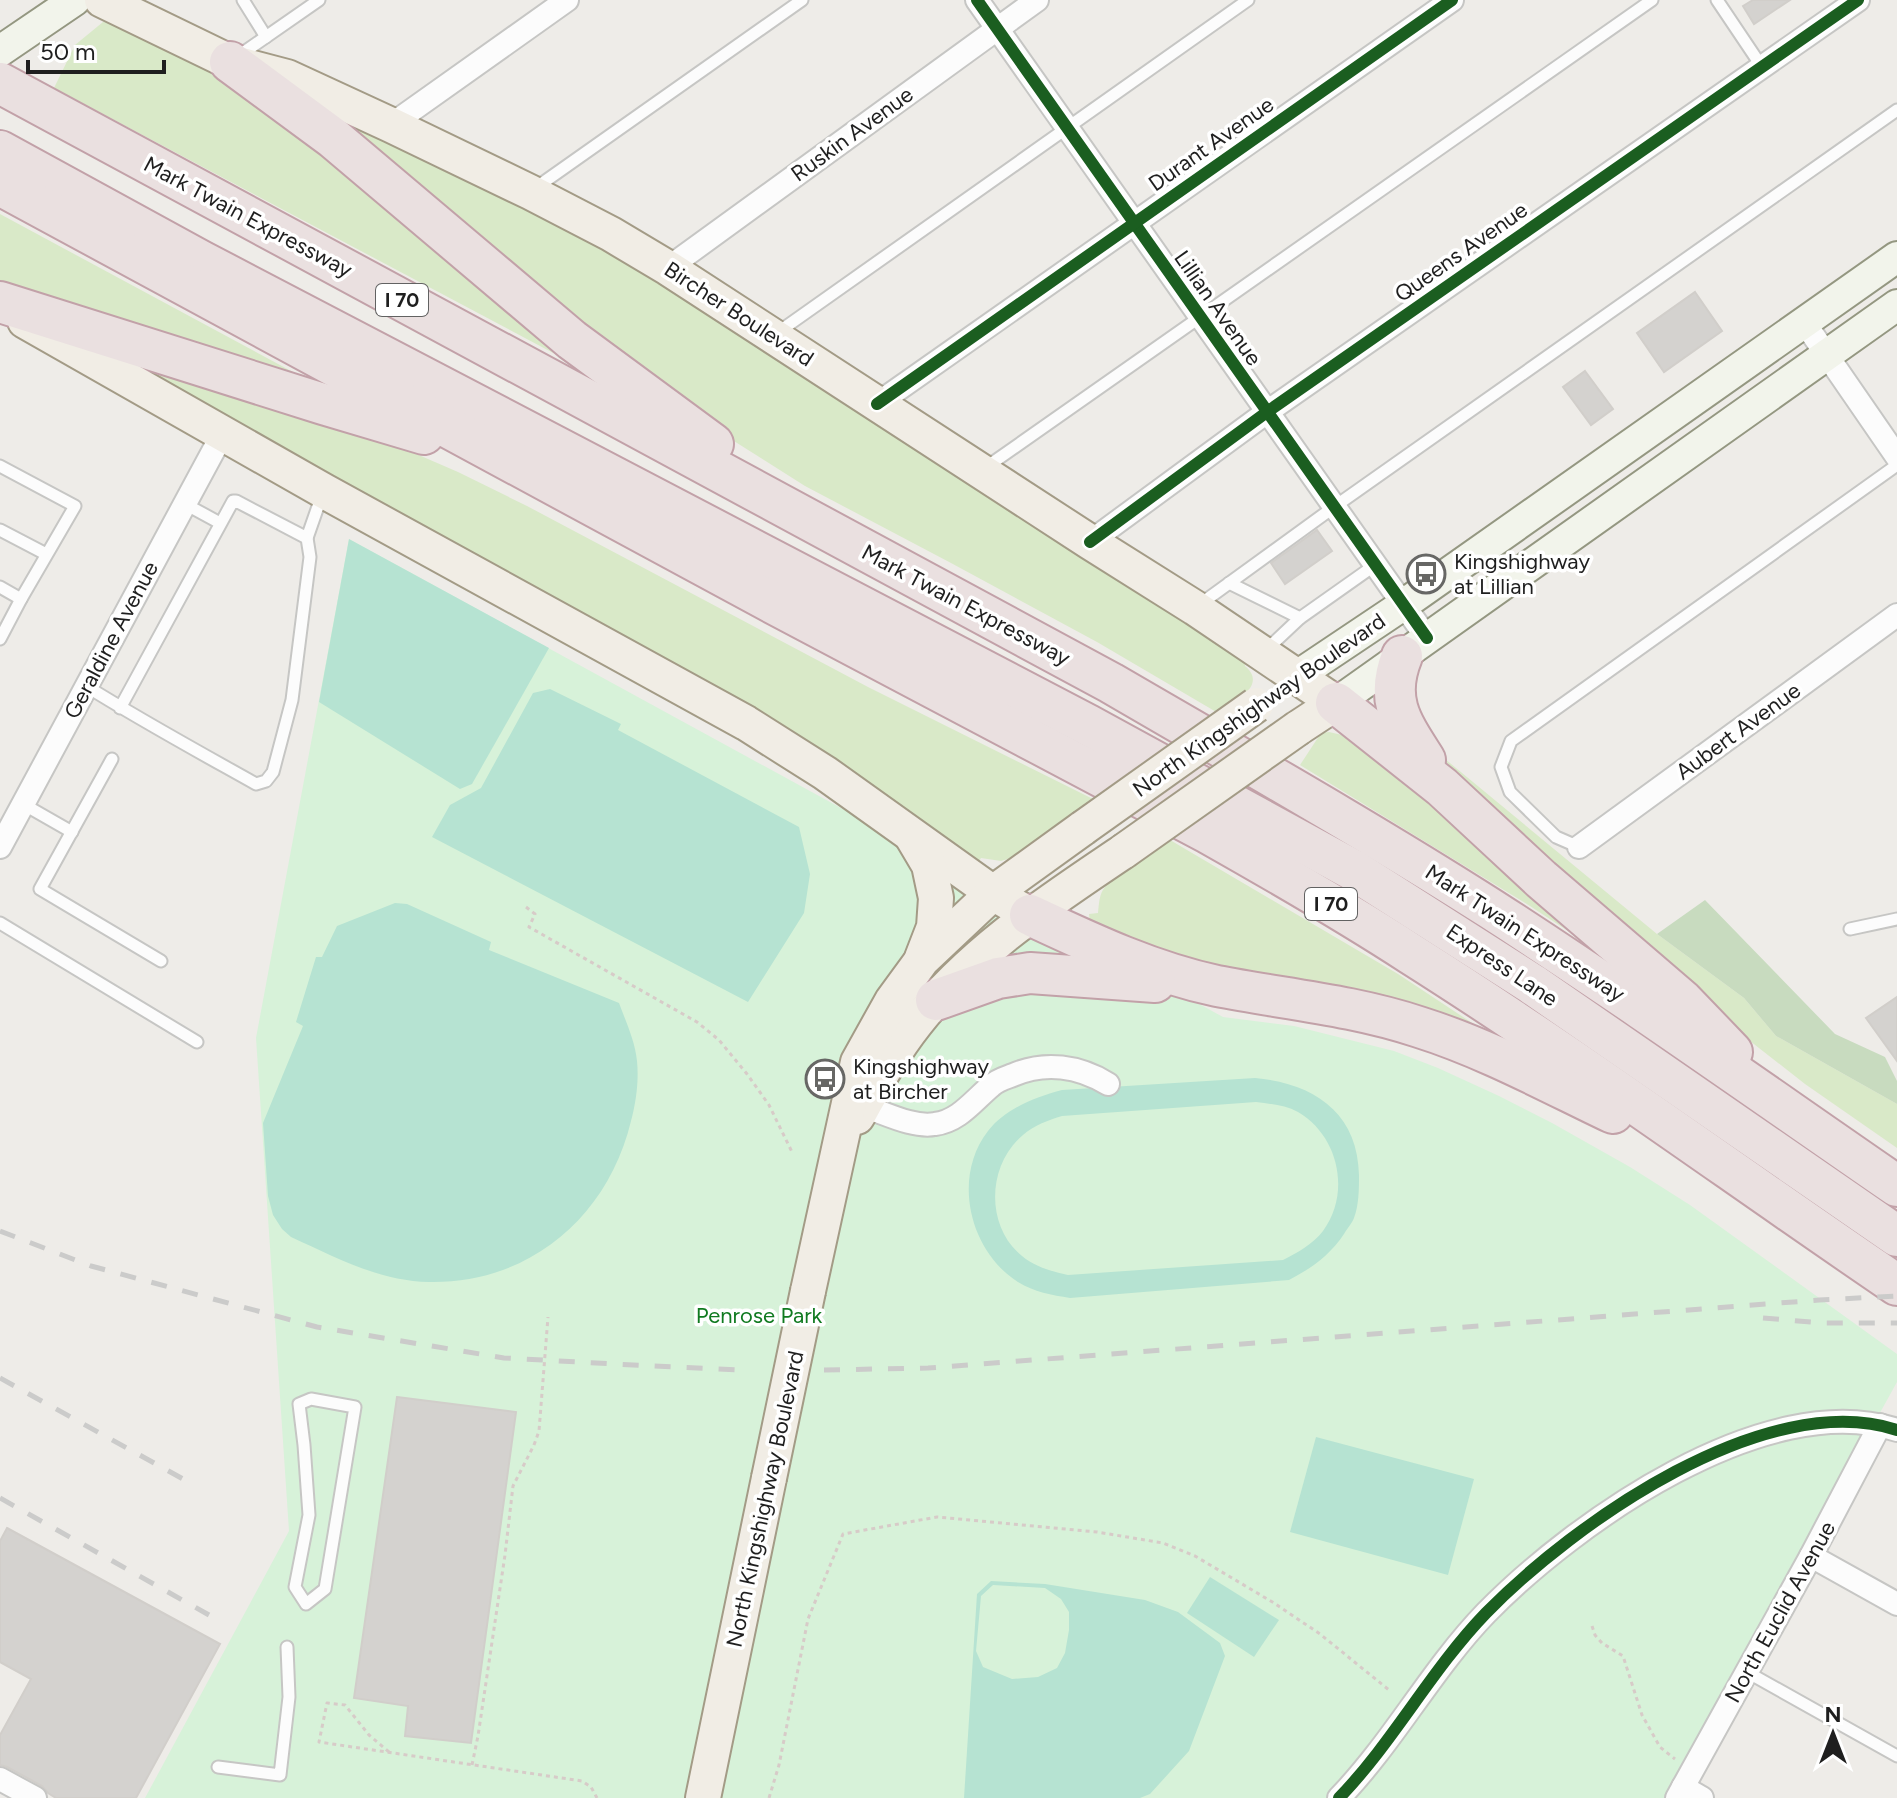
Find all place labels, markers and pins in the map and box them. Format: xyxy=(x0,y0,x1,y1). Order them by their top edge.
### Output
place label: Kingshighway at Lillian xyxy=(1454,548,1590,600)
bus stop icon: Kingshighway at Lillian xyxy=(1405,553,1447,595)
place label: Kingshighway at Bircher xyxy=(853,1053,989,1105)
bus stop icon: Kingshighway at Bircher xyxy=(804,1058,846,1100)

